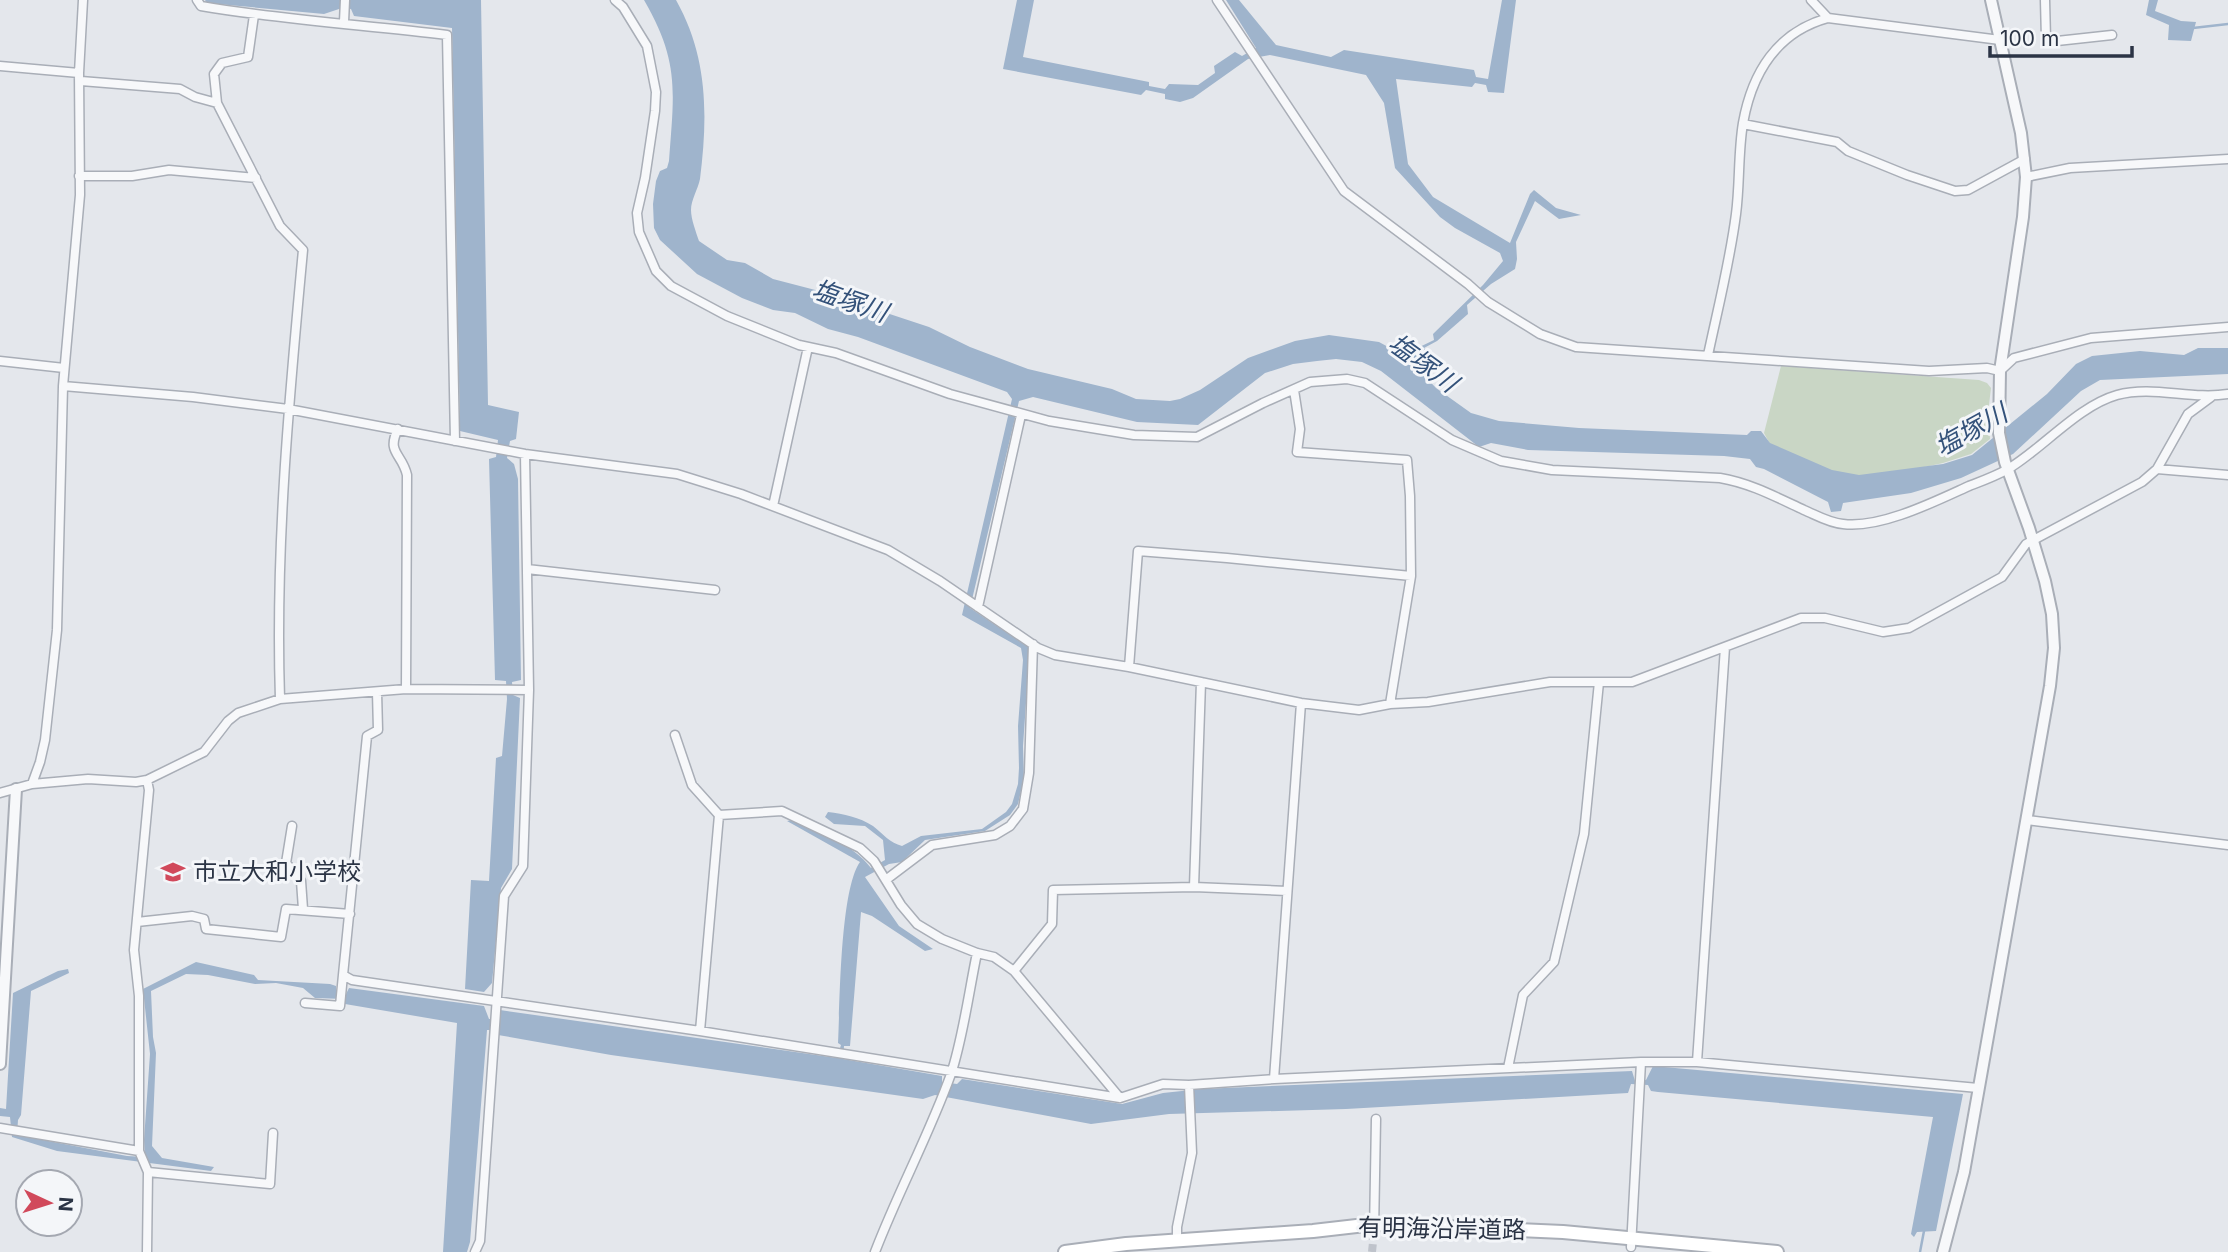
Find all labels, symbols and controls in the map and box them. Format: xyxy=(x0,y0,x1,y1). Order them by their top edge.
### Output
scale bar xyxy=(1990,14,2132,58)
text: 100 m xyxy=(2000,26,2059,51)
water label: 塩塚川 xyxy=(808,273,895,329)
water label: 塩塚川 xyxy=(1383,327,1466,400)
water label: 塩塚川 xyxy=(1929,396,2015,462)
place label: 市立大和小学校 xyxy=(193,857,361,886)
school or university icon: 市立大和小学校 xyxy=(159,858,187,886)
north arrow xyxy=(14,1168,84,1238)
text: N xyxy=(53,1196,77,1212)
street label: 有明海沿岸道路 xyxy=(1358,1213,1526,1244)

